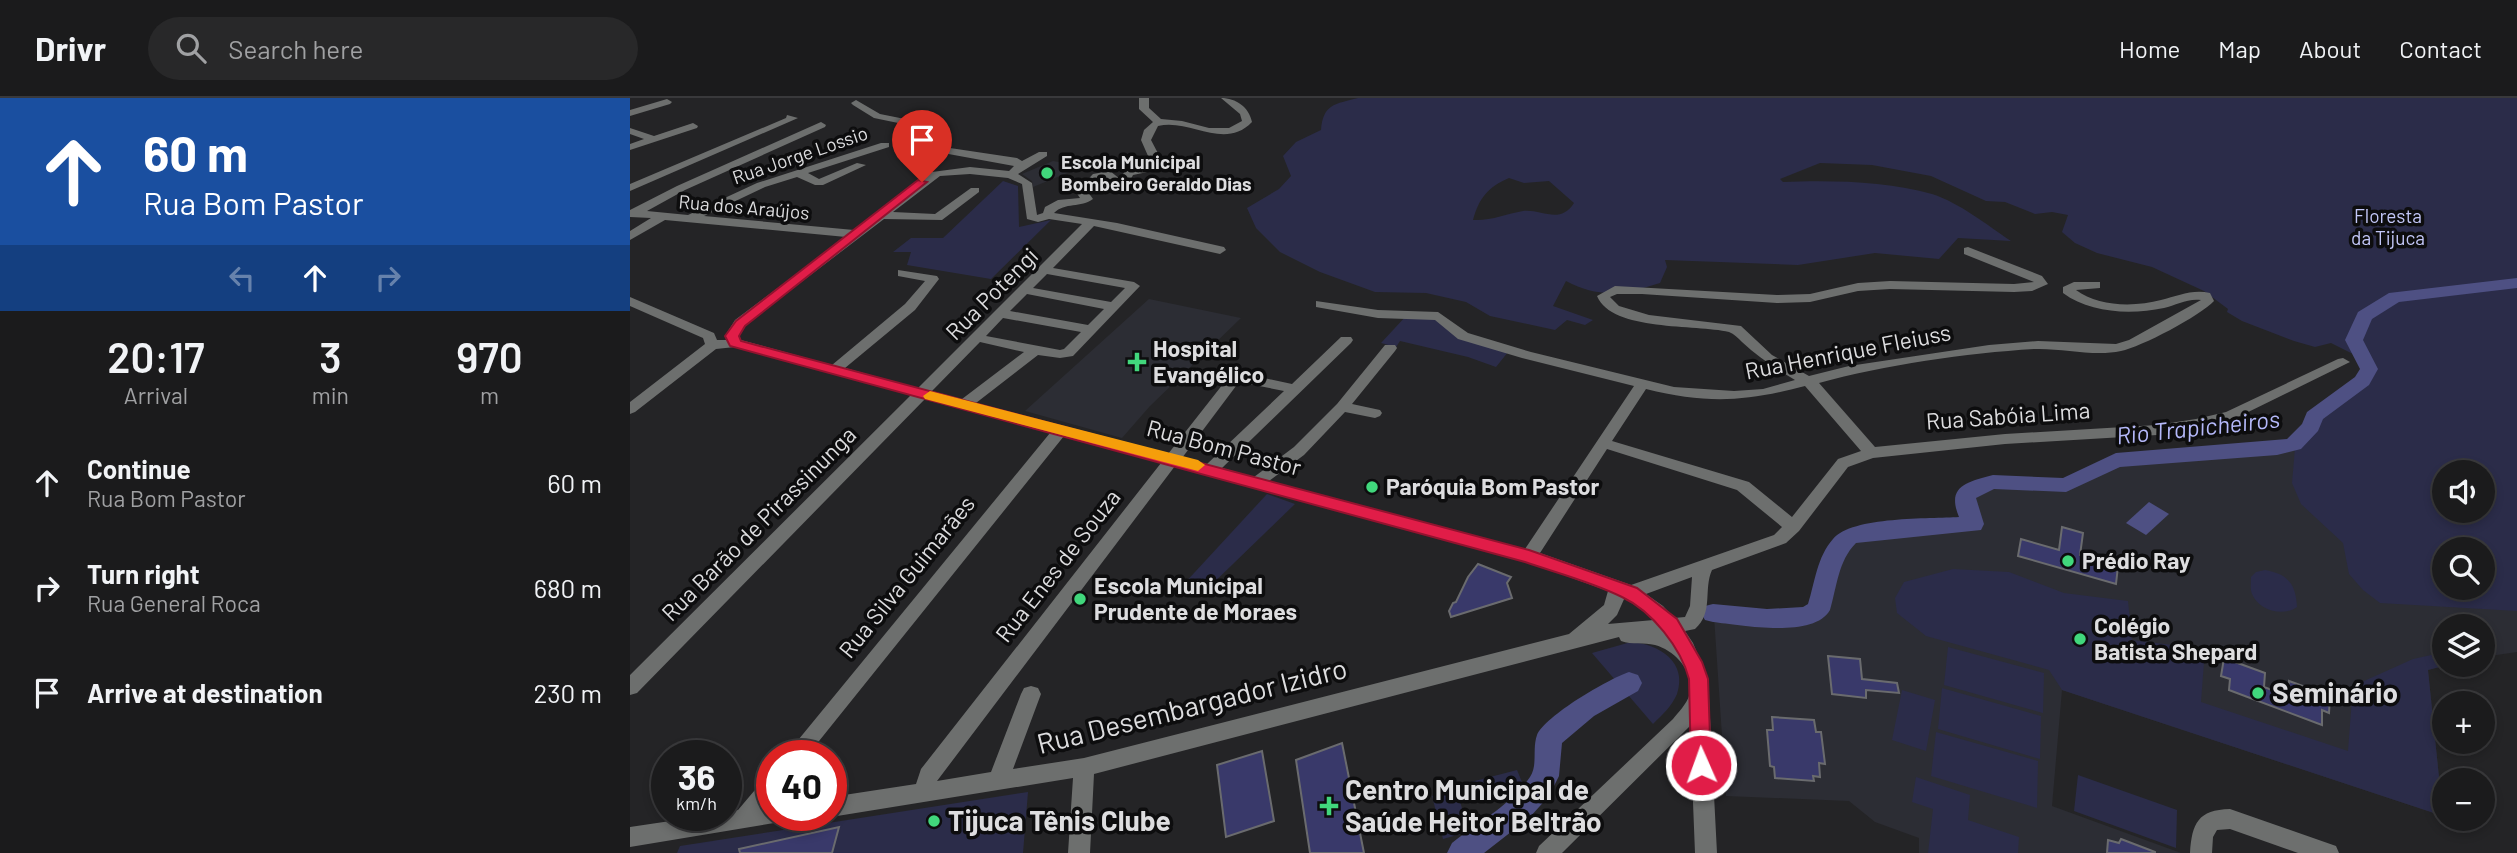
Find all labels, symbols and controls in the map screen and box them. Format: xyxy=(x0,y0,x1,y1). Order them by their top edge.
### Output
search box xyxy=(148,17,638,80)
text: Drivr xyxy=(35,28,106,68)
icon: search xyxy=(172,29,210,67)
text: Search here xyxy=(228,33,363,64)
text: Home xyxy=(2119,34,2180,63)
text: Map xyxy=(2218,34,2261,63)
text: About xyxy=(2299,34,2361,63)
text: Contact xyxy=(2399,34,2482,63)
pin xyxy=(892,110,952,182)
street label: Rua Jorge Lossio xyxy=(729,121,871,188)
icon: arrive xyxy=(903,121,941,159)
text: 60 m xyxy=(143,123,248,182)
icon: ahead xyxy=(28,126,119,217)
place label: Escola Municipal Bombeiro Geraldo Dias xyxy=(1061,150,1252,195)
marker: Escola Municipal Bombeiro Geraldo Dias xyxy=(1039,165,1055,181)
text: Rua Bom Pastor xyxy=(143,183,364,221)
street label: Rua dos Araújos xyxy=(678,189,811,224)
park label: Floresta da Tijuca xyxy=(2351,204,2425,249)
street label: Rua Potengi xyxy=(939,241,1043,345)
icon: left xyxy=(223,259,261,297)
icon: ahead xyxy=(296,259,334,297)
icon: right xyxy=(369,259,407,297)
street label: Rua Henrique Fleiuss xyxy=(1742,317,1953,385)
text: 20:17 xyxy=(107,331,204,381)
text: 3 xyxy=(319,331,342,381)
text: 970 xyxy=(456,331,523,381)
place label: Hospital Evangélico xyxy=(1153,334,1264,388)
marker: Hospital Evangélico xyxy=(1127,352,1147,372)
text: Arrival xyxy=(124,381,188,409)
text: min xyxy=(312,381,349,409)
text: m xyxy=(480,381,499,409)
street label: Rua Sabóia Lima xyxy=(1925,395,2091,435)
water label: Rio Trapicheiros xyxy=(2115,403,2281,450)
street label: Rua Bom Pastor xyxy=(1144,413,1305,481)
street label: Rua Barão de Pirassinunga xyxy=(655,420,861,626)
text: Continue xyxy=(87,453,191,484)
map controls xyxy=(2432,460,2495,831)
button: sound xyxy=(2432,460,2495,523)
icon: ahead xyxy=(28,464,66,502)
text: 60 m xyxy=(547,467,602,498)
place label: Paróquia Bom Pastor xyxy=(1386,472,1600,500)
marker: Paróquia Bom Pastor xyxy=(1364,479,1380,495)
street label: Rua Enes de Souza xyxy=(989,483,1126,647)
text: Rua Bom Pastor xyxy=(87,484,246,512)
street label: Rua Silva Guimarães xyxy=(832,490,980,663)
button: search xyxy=(2432,537,2495,600)
place label: Prédio Ray xyxy=(2082,546,2191,574)
marker: Prédio Ray xyxy=(2060,553,2076,569)
text: Turn right xyxy=(87,558,200,589)
icon: right xyxy=(28,569,66,607)
place label: Escola Municipal Prudente de Moraes xyxy=(1094,571,1297,625)
text: 680 m xyxy=(534,572,602,603)
text: Rua General Roca xyxy=(87,589,261,617)
marker: Escola Municipal Prudente de Moraes xyxy=(1072,591,1088,607)
place label: Colégio Batista Shepard xyxy=(2094,611,2257,665)
button: layers xyxy=(2432,614,2495,677)
marker: Colégio Batista Shepard xyxy=(2072,631,2088,647)
street label: Rua Desembargador Izidro xyxy=(1033,650,1350,760)
icon: arrive xyxy=(28,674,66,712)
place label: Seminário xyxy=(2272,675,2398,709)
text: Arrive at destination xyxy=(87,677,323,708)
text: 230 m xyxy=(533,677,602,708)
marker: Seminário xyxy=(2250,685,2266,701)
button: + xyxy=(2432,691,2495,754)
position arrow xyxy=(1664,728,1738,802)
speed limit sign: 40 xyxy=(756,740,847,831)
text: 36 xyxy=(678,755,715,797)
button: − xyxy=(2432,768,2495,831)
place label: Centro Municipal de Saúde Heitor Beltrão xyxy=(1345,772,1602,838)
text: km/h xyxy=(676,792,717,814)
marker: Centro Municipal de Saúde Heitor Beltrão xyxy=(1319,796,1339,816)
place label: Tijuca Tênis Clube xyxy=(948,803,1171,837)
marker: Tijuca Tênis Clube xyxy=(926,813,942,829)

